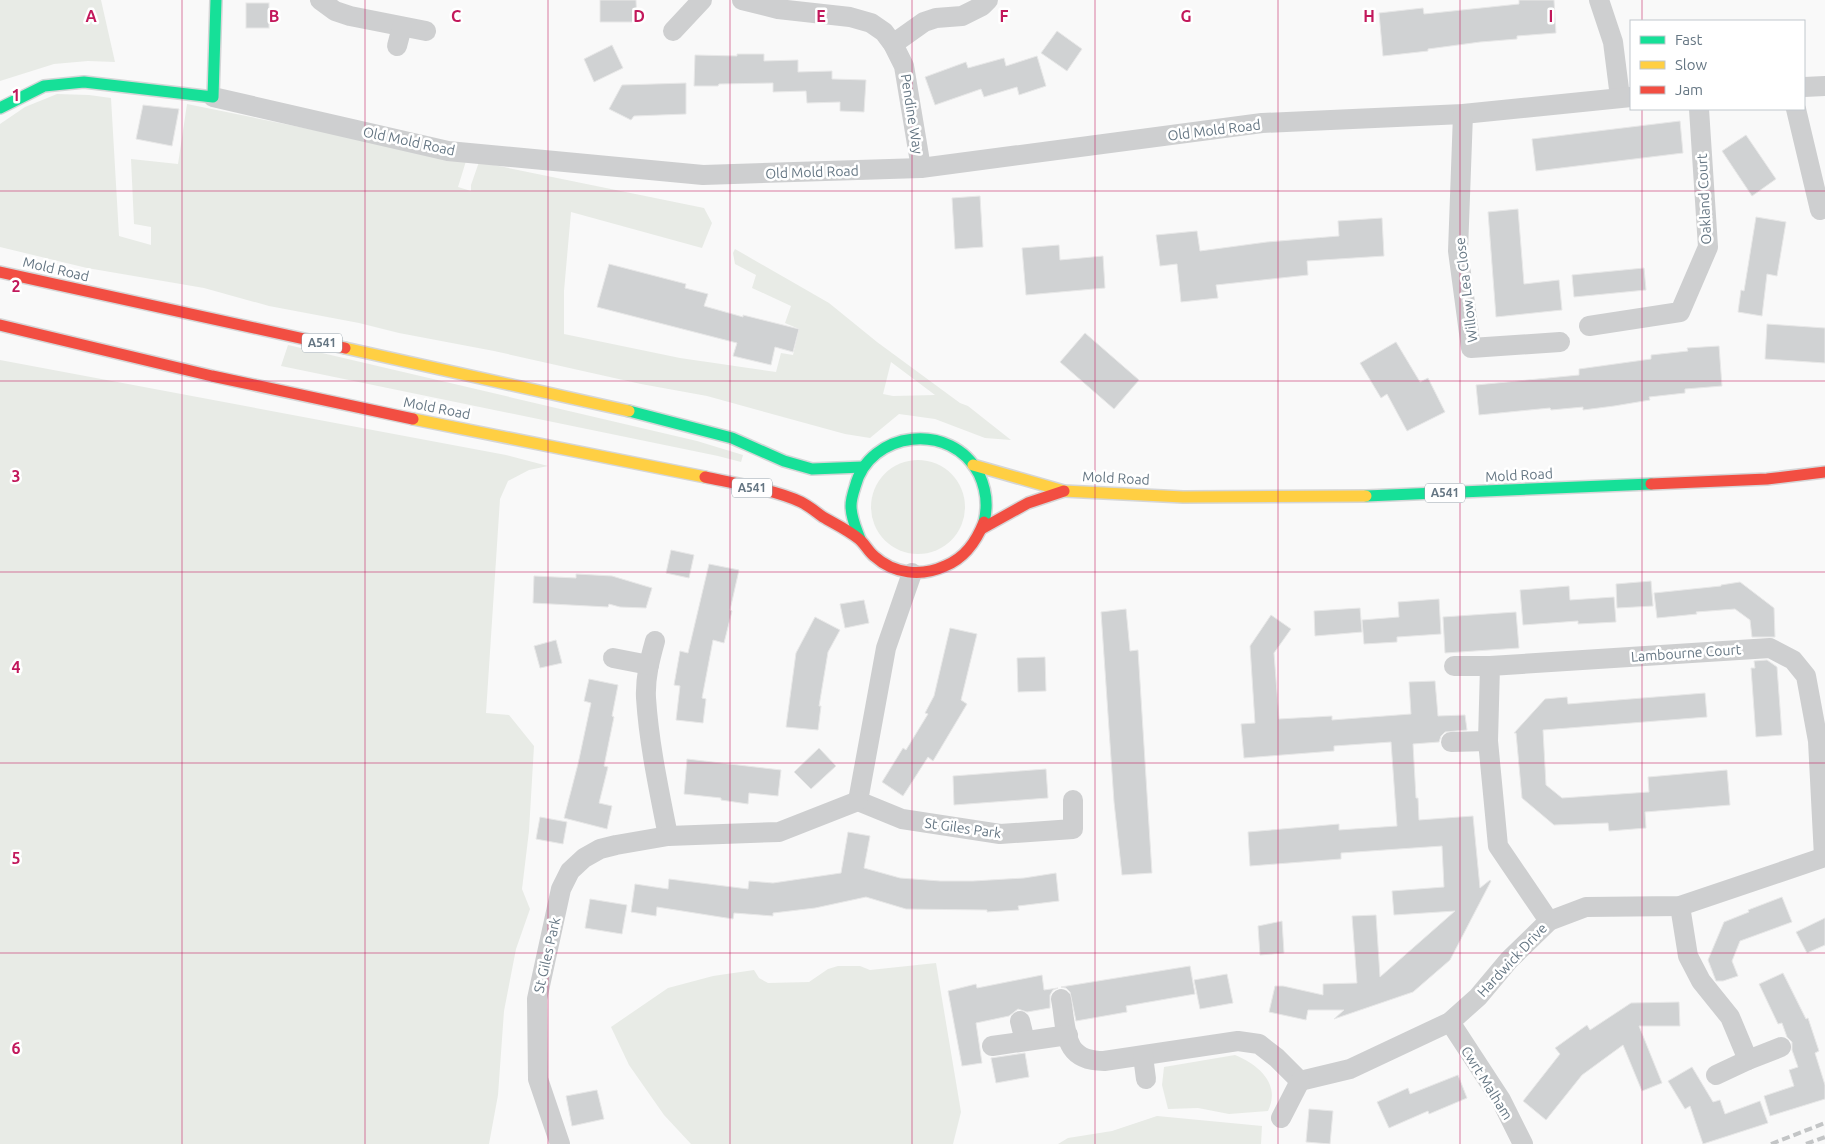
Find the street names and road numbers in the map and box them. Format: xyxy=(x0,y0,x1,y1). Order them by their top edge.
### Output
street label: Pendine Way xyxy=(898,73,926,155)
street label: Old Mold Road xyxy=(1167,116,1261,144)
street label: Old Mold Road xyxy=(362,123,456,159)
street label: Oakland Court xyxy=(1694,153,1714,245)
street label: Old Mold Road xyxy=(765,162,859,182)
street label: Willow Lea Close xyxy=(1452,237,1480,343)
street label: Mold Road xyxy=(21,254,91,284)
road number: A541 xyxy=(302,333,342,352)
street label: Mold Road xyxy=(402,394,472,422)
street label: Mold Road xyxy=(1485,465,1553,485)
street label: Mold Road xyxy=(1082,468,1150,488)
road number: A541 xyxy=(732,478,772,498)
road number: A541 xyxy=(1425,483,1465,502)
street label: Lambourne Court xyxy=(1630,641,1742,665)
street label: St Giles Park xyxy=(924,815,1002,841)
street label: St Giles Park xyxy=(531,916,563,994)
street label: Hardwick Drive xyxy=(1474,920,1550,1000)
street label: Cwrt Malham xyxy=(1458,1043,1516,1123)

